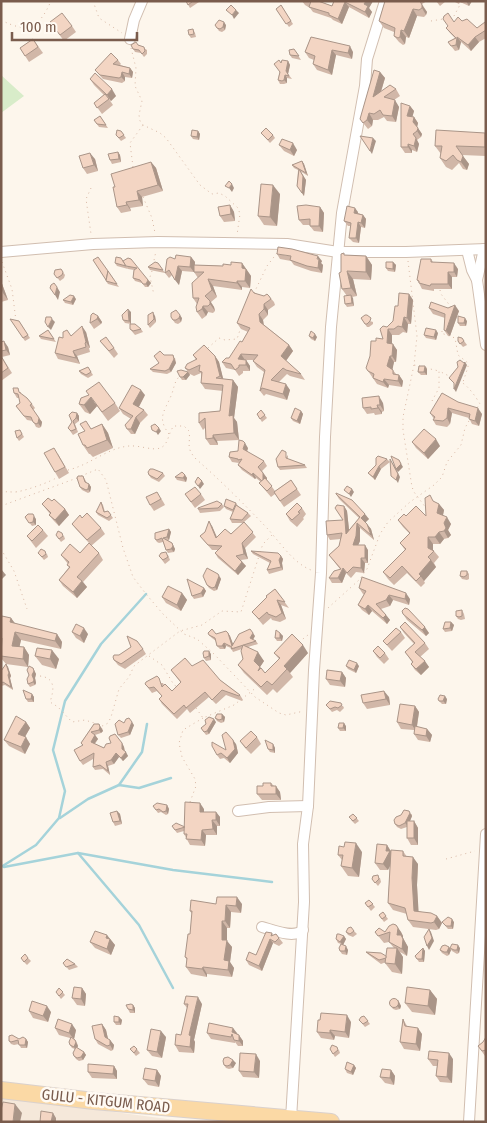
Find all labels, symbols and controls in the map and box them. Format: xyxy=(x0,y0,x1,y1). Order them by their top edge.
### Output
scale bar xyxy=(12,10,138,42)
text: 100 m xyxy=(20,18,57,36)
street label: GULU - KITGUM ROAD xyxy=(41,1085,171,1117)

